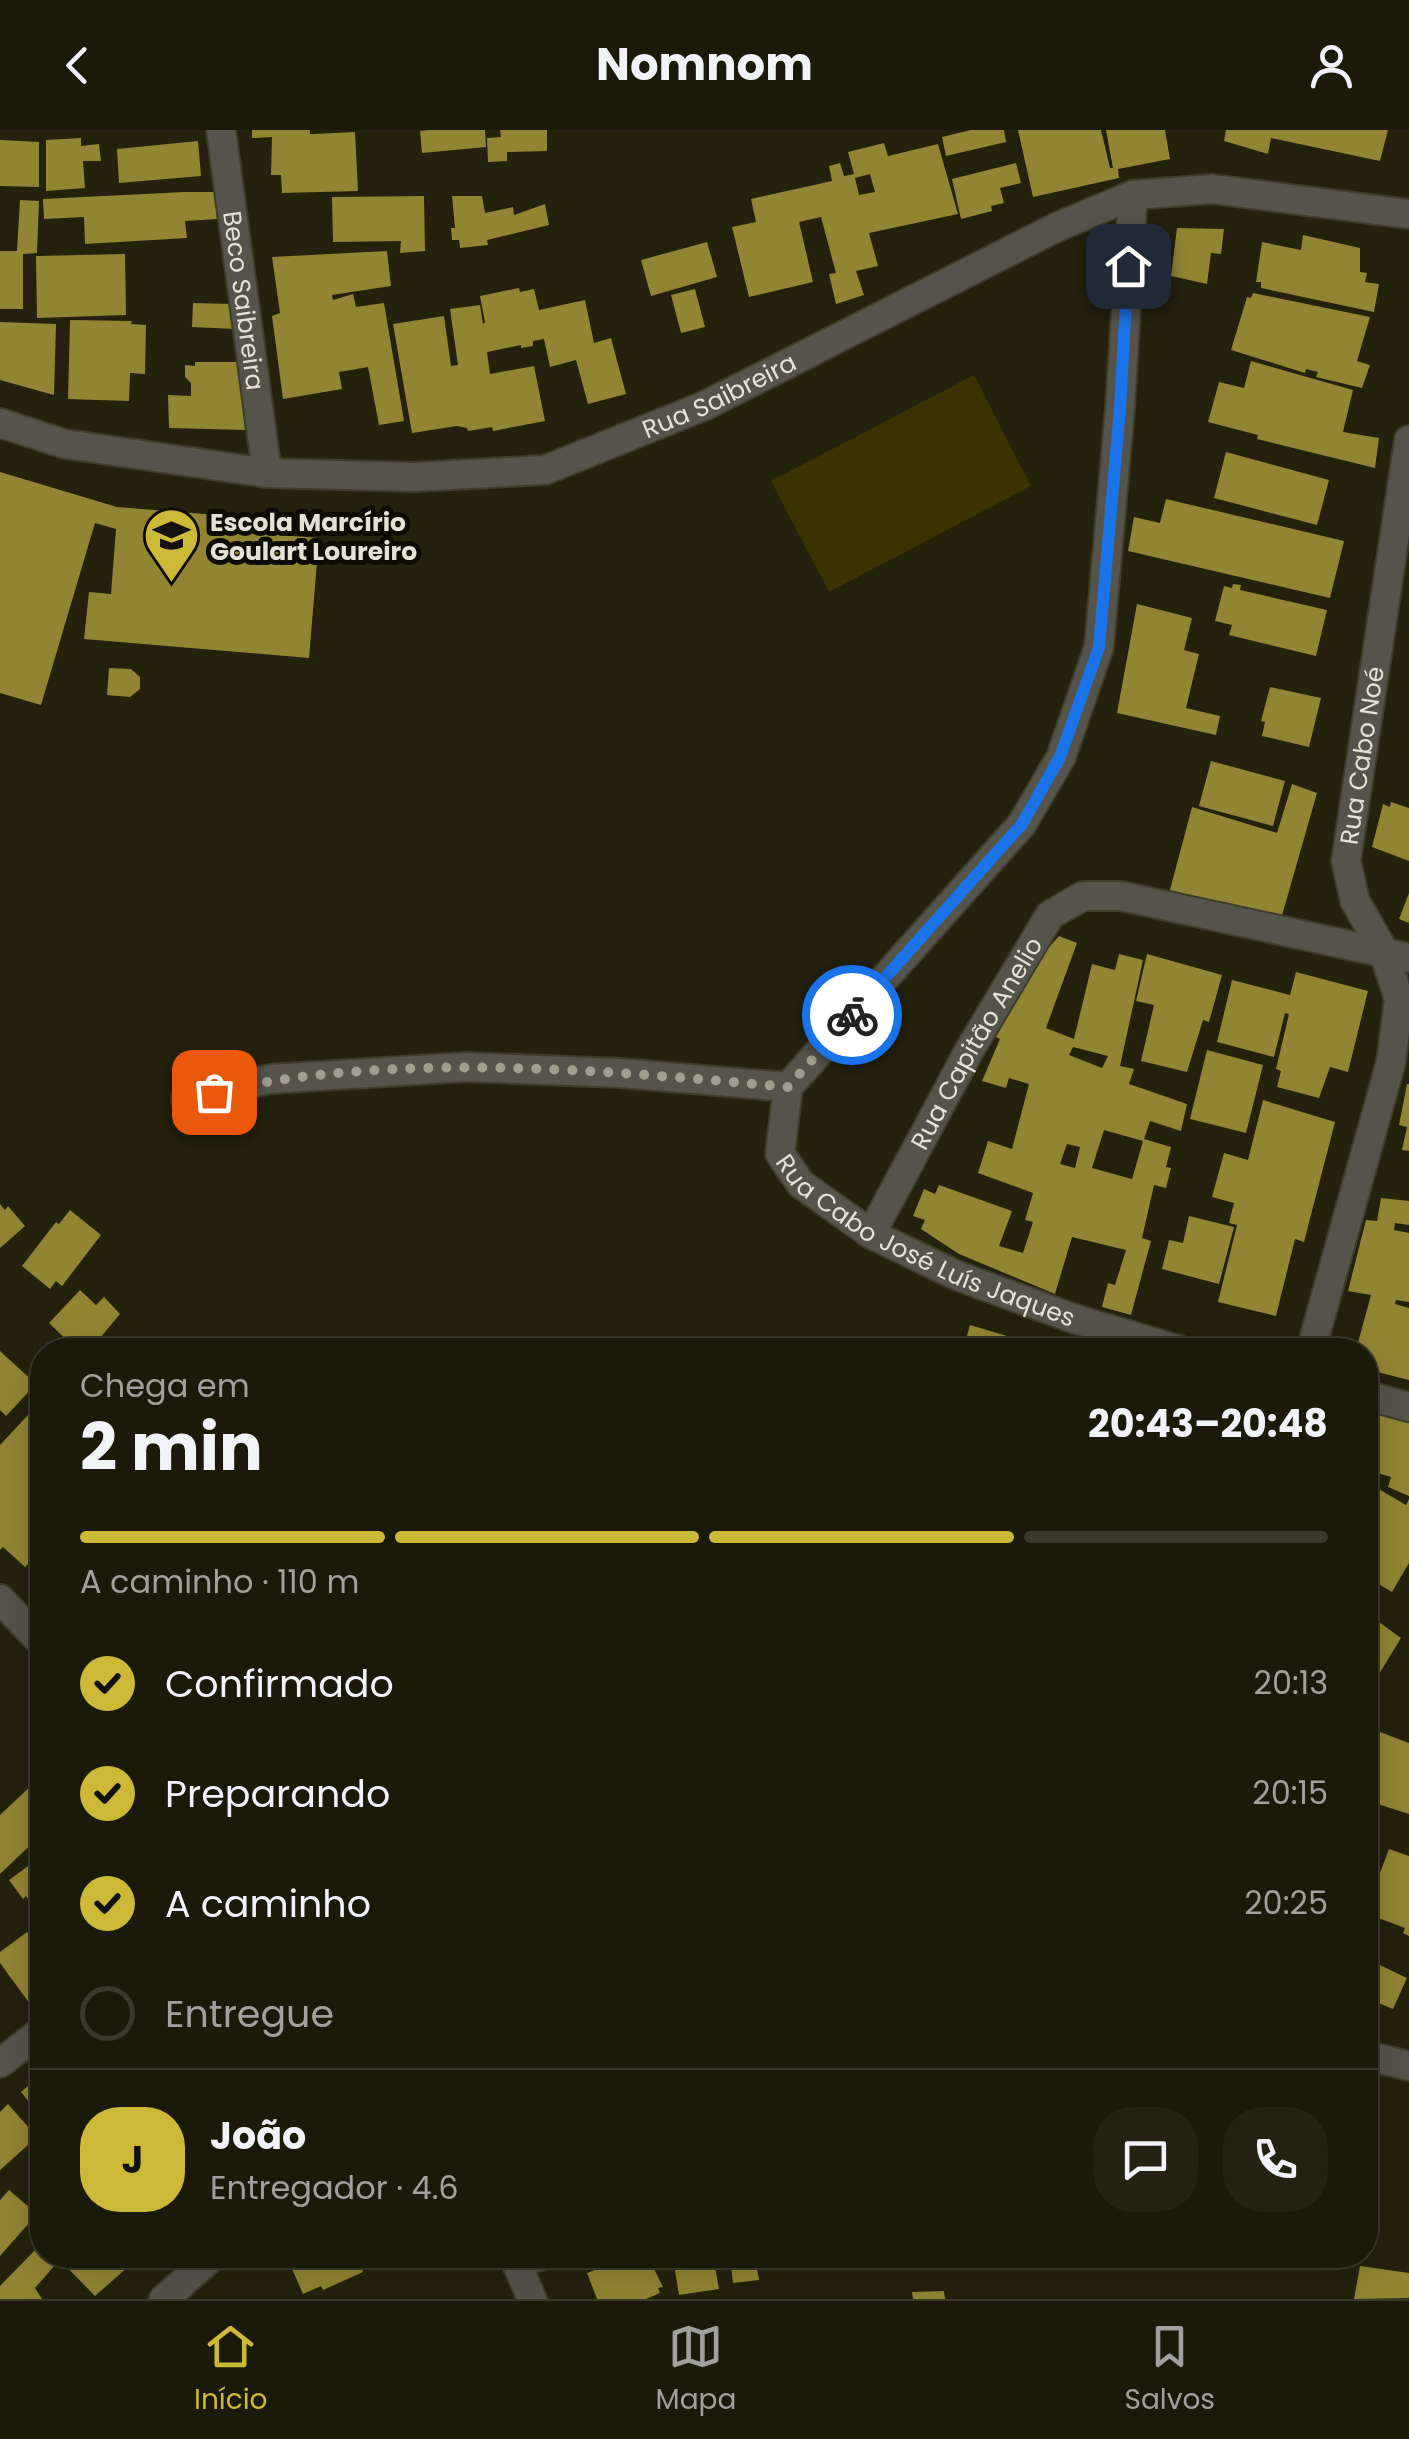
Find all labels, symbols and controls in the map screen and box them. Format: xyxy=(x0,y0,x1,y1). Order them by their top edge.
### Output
text: Nomnom xyxy=(596,33,813,96)
icon: back xyxy=(50,38,105,93)
icon: person xyxy=(1304,38,1359,93)
street label: Beco Saibreira xyxy=(214,209,273,392)
pin xyxy=(1086,224,1171,309)
icon: home xyxy=(1101,239,1156,294)
street label: Rua Saibreira xyxy=(637,345,803,447)
place label: Escola Marcírio Goulart Loureiro xyxy=(210,505,417,569)
school or university icon: Escola Marcírio Goulart Loureiro xyxy=(141,506,201,585)
street label: Rua Cabo Noé xyxy=(1332,664,1393,847)
street label: Rua Capitão Anelio xyxy=(902,930,1051,1156)
courier xyxy=(802,965,902,1065)
icon: bike xyxy=(825,988,880,1043)
pin xyxy=(172,1050,257,1135)
icon: bag xyxy=(187,1065,242,1120)
street label: Rua Cabo José Luís Jaques xyxy=(767,1147,1080,1336)
text: Chega em xyxy=(80,1363,250,1408)
text: 20:43–20:48 xyxy=(1088,1397,1328,1450)
text: 2 min xyxy=(80,1402,263,1493)
text: A caminho · 110 m xyxy=(80,1559,359,1604)
icon: check xyxy=(80,1656,135,1711)
text: Confirmado xyxy=(165,1657,394,1710)
text: 20:13 xyxy=(1254,1660,1328,1705)
icon: check xyxy=(80,1766,135,1821)
text: Preparando xyxy=(165,1767,390,1820)
text: 20:15 xyxy=(1252,1770,1328,1815)
icon: check xyxy=(80,1876,135,1931)
text: A caminho xyxy=(165,1877,371,1930)
text: 20:25 xyxy=(1244,1880,1328,1925)
text: Entregue xyxy=(165,1987,334,2040)
button: chat xyxy=(1093,2107,1198,2212)
button: phone xyxy=(1223,2107,1328,2212)
text: João xyxy=(210,2109,306,2162)
text: J xyxy=(122,2133,143,2186)
text: Entregador · 4.6 xyxy=(210,2165,459,2210)
tab: Início xyxy=(194,2319,268,2421)
tab: Mapa xyxy=(656,2319,736,2421)
tab: Salvos xyxy=(1124,2319,1215,2421)

